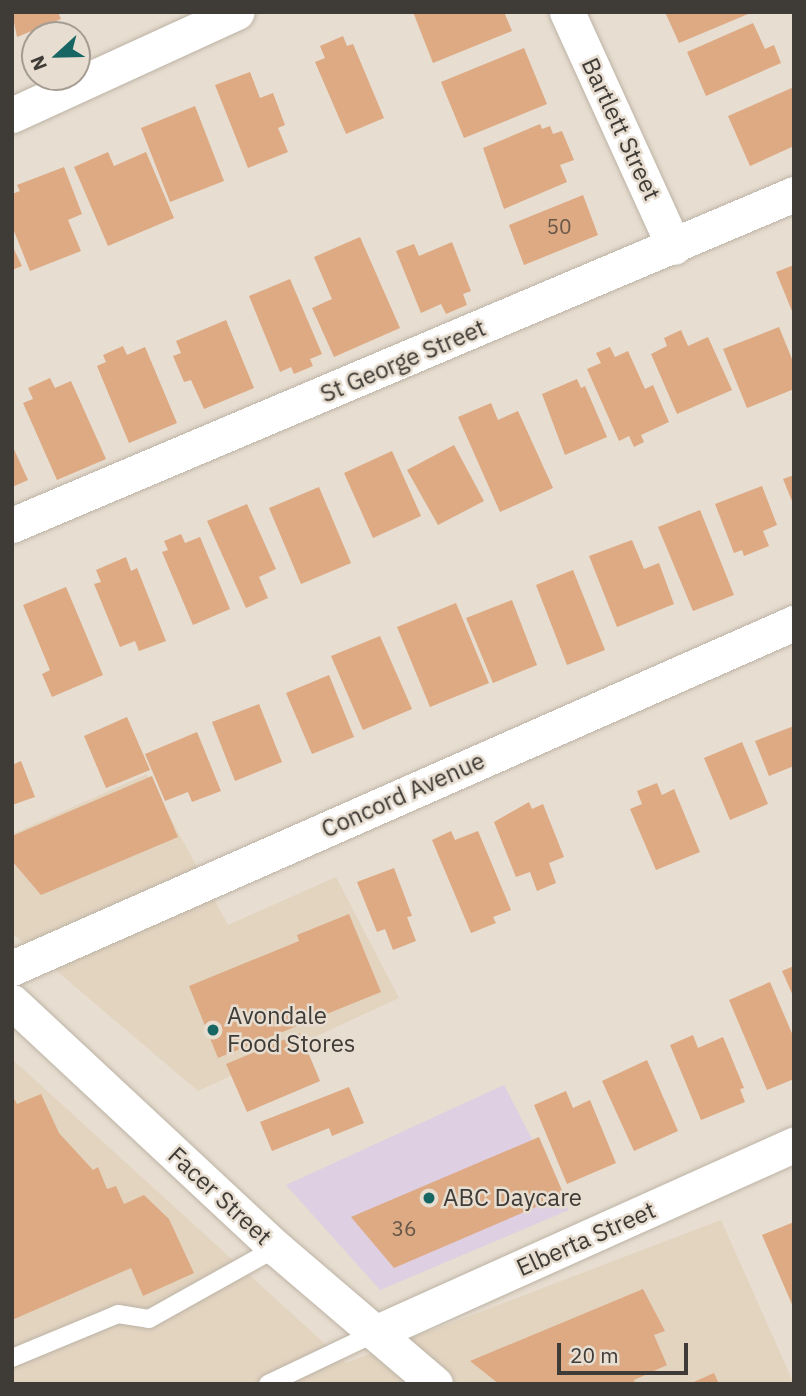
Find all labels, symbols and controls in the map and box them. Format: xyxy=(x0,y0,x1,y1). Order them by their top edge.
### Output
north arrow xyxy=(21,21,91,91)
text: N xyxy=(25,52,52,74)
street label: Bartlett Street xyxy=(575,53,667,205)
house number: 50 xyxy=(546,213,572,239)
street label: St George Street xyxy=(316,313,490,409)
street label: Concord Avenue xyxy=(317,746,489,844)
place label: Avondale Food Stores xyxy=(227,1002,356,1058)
marker: Avondale Food Stores xyxy=(205,1022,221,1038)
street label: Facer Street xyxy=(162,1141,278,1251)
place label: ABC Daycare xyxy=(443,1184,582,1212)
marker: ABC Daycare xyxy=(421,1190,437,1206)
street label: Elberta Street xyxy=(512,1195,660,1283)
house number: 36 xyxy=(391,1215,417,1241)
scale bar xyxy=(561,1330,692,1374)
text: 20 m xyxy=(570,1341,619,1369)

